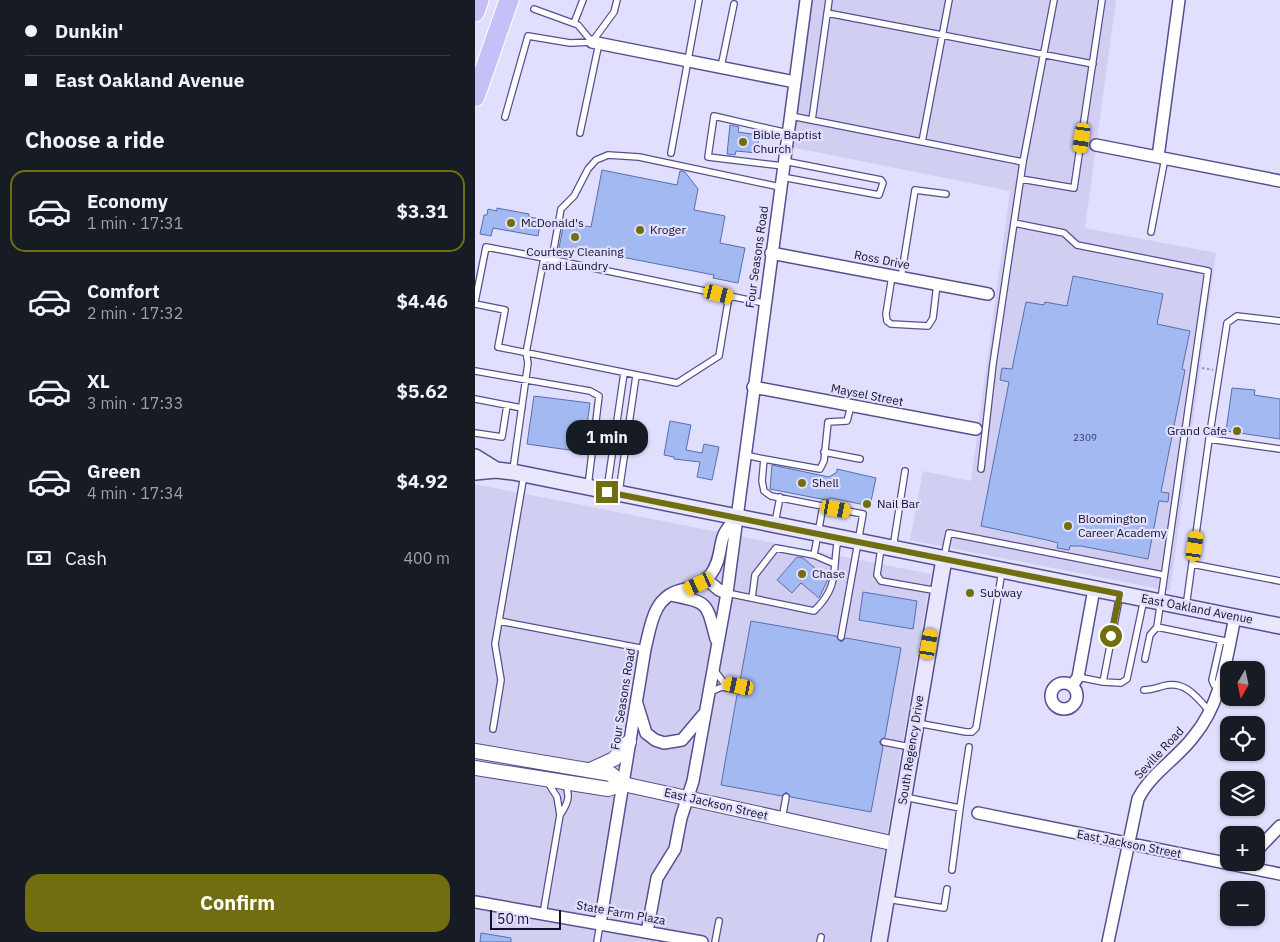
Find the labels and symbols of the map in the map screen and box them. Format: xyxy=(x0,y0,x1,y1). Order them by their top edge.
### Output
car xyxy=(1072,122,1091,154)
place label: Bible Baptist Church xyxy=(753,127,822,156)
marker: Bible Baptist Church xyxy=(737,136,749,148)
street label: Four Seasons Road xyxy=(742,205,771,309)
place label: McDonald's xyxy=(521,215,584,230)
marker: McDonald's xyxy=(505,217,517,229)
place label: Kroger xyxy=(650,222,686,237)
marker: Kroger xyxy=(634,224,646,236)
marker: Courtesy Cleaning and Laundry xyxy=(569,231,581,243)
place label: Courtesy Cleaning and Laundry xyxy=(526,244,624,273)
street label: Ross Drive xyxy=(853,247,912,272)
car xyxy=(702,283,735,305)
street label: Maysel Street xyxy=(830,380,905,409)
callout: 1 min xyxy=(566,420,648,454)
place label: Grand Cafe xyxy=(1167,423,1227,438)
marker: Grand Cafe xyxy=(1231,425,1243,437)
house number: 2309 xyxy=(1073,431,1097,444)
place label: Shell xyxy=(812,475,839,490)
marker: Shell xyxy=(796,477,808,489)
route end xyxy=(596,481,618,503)
place label: Nail Bar xyxy=(877,496,920,511)
marker: Nail Bar xyxy=(861,498,873,510)
car xyxy=(819,499,852,519)
place label: Bloomington Career Academy xyxy=(1078,511,1167,540)
marker: Bloomington Career Academy xyxy=(1062,520,1074,532)
car xyxy=(1185,530,1204,562)
place label: Chase xyxy=(812,566,846,581)
marker: Chase xyxy=(796,568,808,580)
car xyxy=(682,571,715,597)
place label: Subway xyxy=(980,585,1022,600)
marker: Subway xyxy=(964,587,976,599)
street label: East Oakland Avenue xyxy=(1140,590,1255,627)
route start xyxy=(1100,625,1122,647)
car xyxy=(919,628,938,660)
street label: Four Seasons Road xyxy=(607,647,638,751)
north arrow xyxy=(1220,661,1265,706)
car xyxy=(722,676,755,696)
street label: South Regency Drive xyxy=(894,694,927,806)
street label: Seville Road xyxy=(1131,723,1187,782)
street label: East Jackson Street xyxy=(663,784,769,823)
street label: East Jackson Street xyxy=(1076,826,1183,861)
street label: State Farm Plaza xyxy=(575,897,668,928)
scale bar xyxy=(490,907,561,930)

